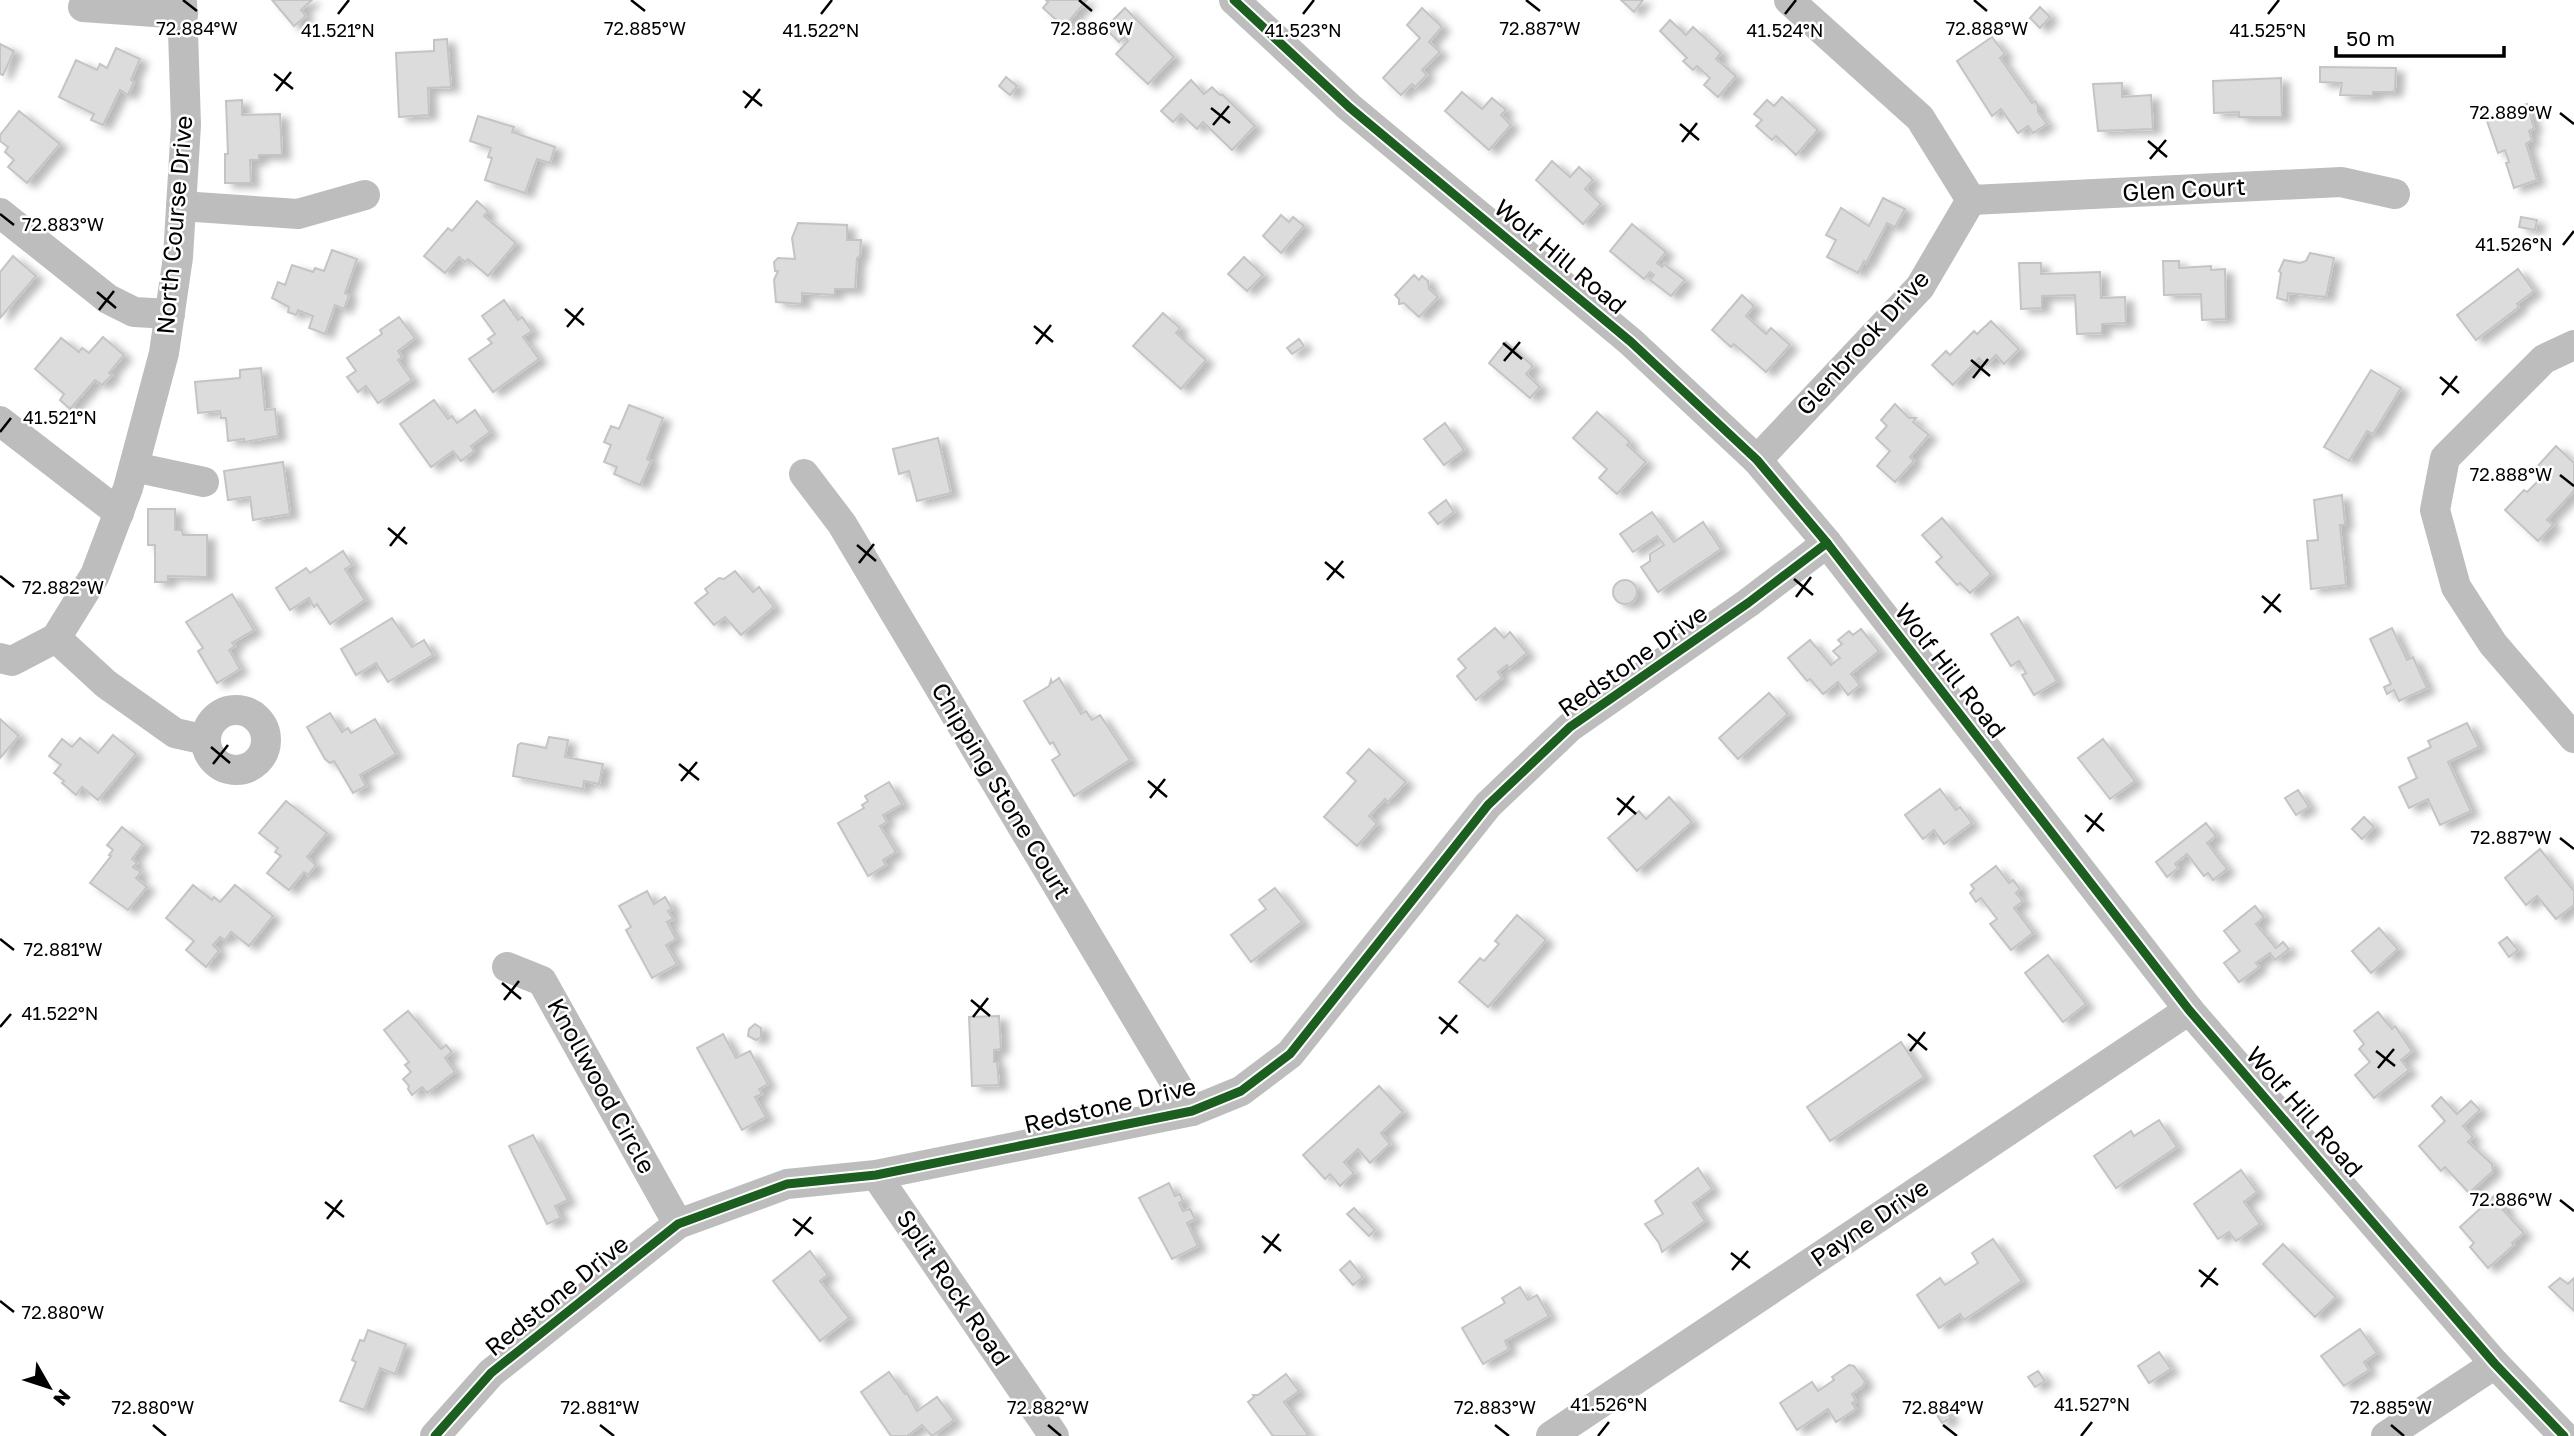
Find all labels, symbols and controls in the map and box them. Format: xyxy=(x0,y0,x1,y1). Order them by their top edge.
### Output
scale bar xyxy=(2336,14,2504,58)
text: 72.884°W xyxy=(156,17,238,39)
text: 72.885°W xyxy=(604,17,686,39)
text: 72.886°W xyxy=(1051,17,1133,39)
text: 72.887°W xyxy=(1499,17,1581,39)
text: 72.888°W xyxy=(1946,17,2028,39)
text: 41.521°N xyxy=(301,19,375,41)
text: 41.522°N xyxy=(782,19,860,41)
text: 41.523°N xyxy=(1264,19,1342,41)
text: 41.524°N xyxy=(1747,19,1823,41)
text: 41.525°N xyxy=(2229,19,2307,41)
text: 50 m xyxy=(2346,25,2395,51)
text: 72.889°W xyxy=(2470,101,2552,123)
street label: North Course Drive xyxy=(149,114,198,335)
street label: Glen Court xyxy=(2121,171,2246,206)
street label: Wolf Hill Road xyxy=(1489,192,1633,319)
text: 72.883°W xyxy=(22,213,104,235)
text: 41.526°N xyxy=(2475,233,2553,255)
street label: Glenbrook Drive xyxy=(1789,264,1934,420)
text: 41.521°N xyxy=(23,406,97,428)
text: 72.888°W xyxy=(2470,463,2552,485)
text: 72.882°W xyxy=(22,576,104,598)
street label: Wolf Hill Road xyxy=(1889,597,2013,743)
street label: Redstone Drive xyxy=(1552,598,1712,722)
street label: Chipping Stone Court xyxy=(926,677,1078,904)
text: 72.887°W xyxy=(2470,826,2552,848)
text: 72.881°W xyxy=(24,938,102,960)
street label: Knollwood Circle xyxy=(542,993,662,1178)
text: 41.522°N xyxy=(21,1002,99,1024)
street label: Wolf Hill Road xyxy=(2241,1040,2370,1182)
street label: Redstone Drive xyxy=(1021,1071,1198,1138)
street label: Payne Drive xyxy=(1805,1172,1934,1272)
text: 72.886°W xyxy=(2470,1188,2552,1210)
street label: Split Rock Road xyxy=(891,1204,1017,1371)
street label: Redstone Drive xyxy=(479,1228,633,1361)
text: 72.880°W xyxy=(22,1301,104,1323)
north arrow xyxy=(14,1352,84,1422)
text: N xyxy=(49,1385,76,1411)
text: 41.526°N xyxy=(1570,1393,1648,1415)
text: 41.527°N xyxy=(2054,1393,2130,1415)
text: 72.880°W xyxy=(112,1396,194,1418)
text: 72.881°W xyxy=(561,1396,639,1418)
text: 72.882°W xyxy=(1007,1396,1089,1418)
text: 72.883°W xyxy=(1454,1396,1536,1418)
text: 72.884°W xyxy=(1902,1396,1984,1418)
text: 72.885°W xyxy=(2350,1396,2432,1418)

